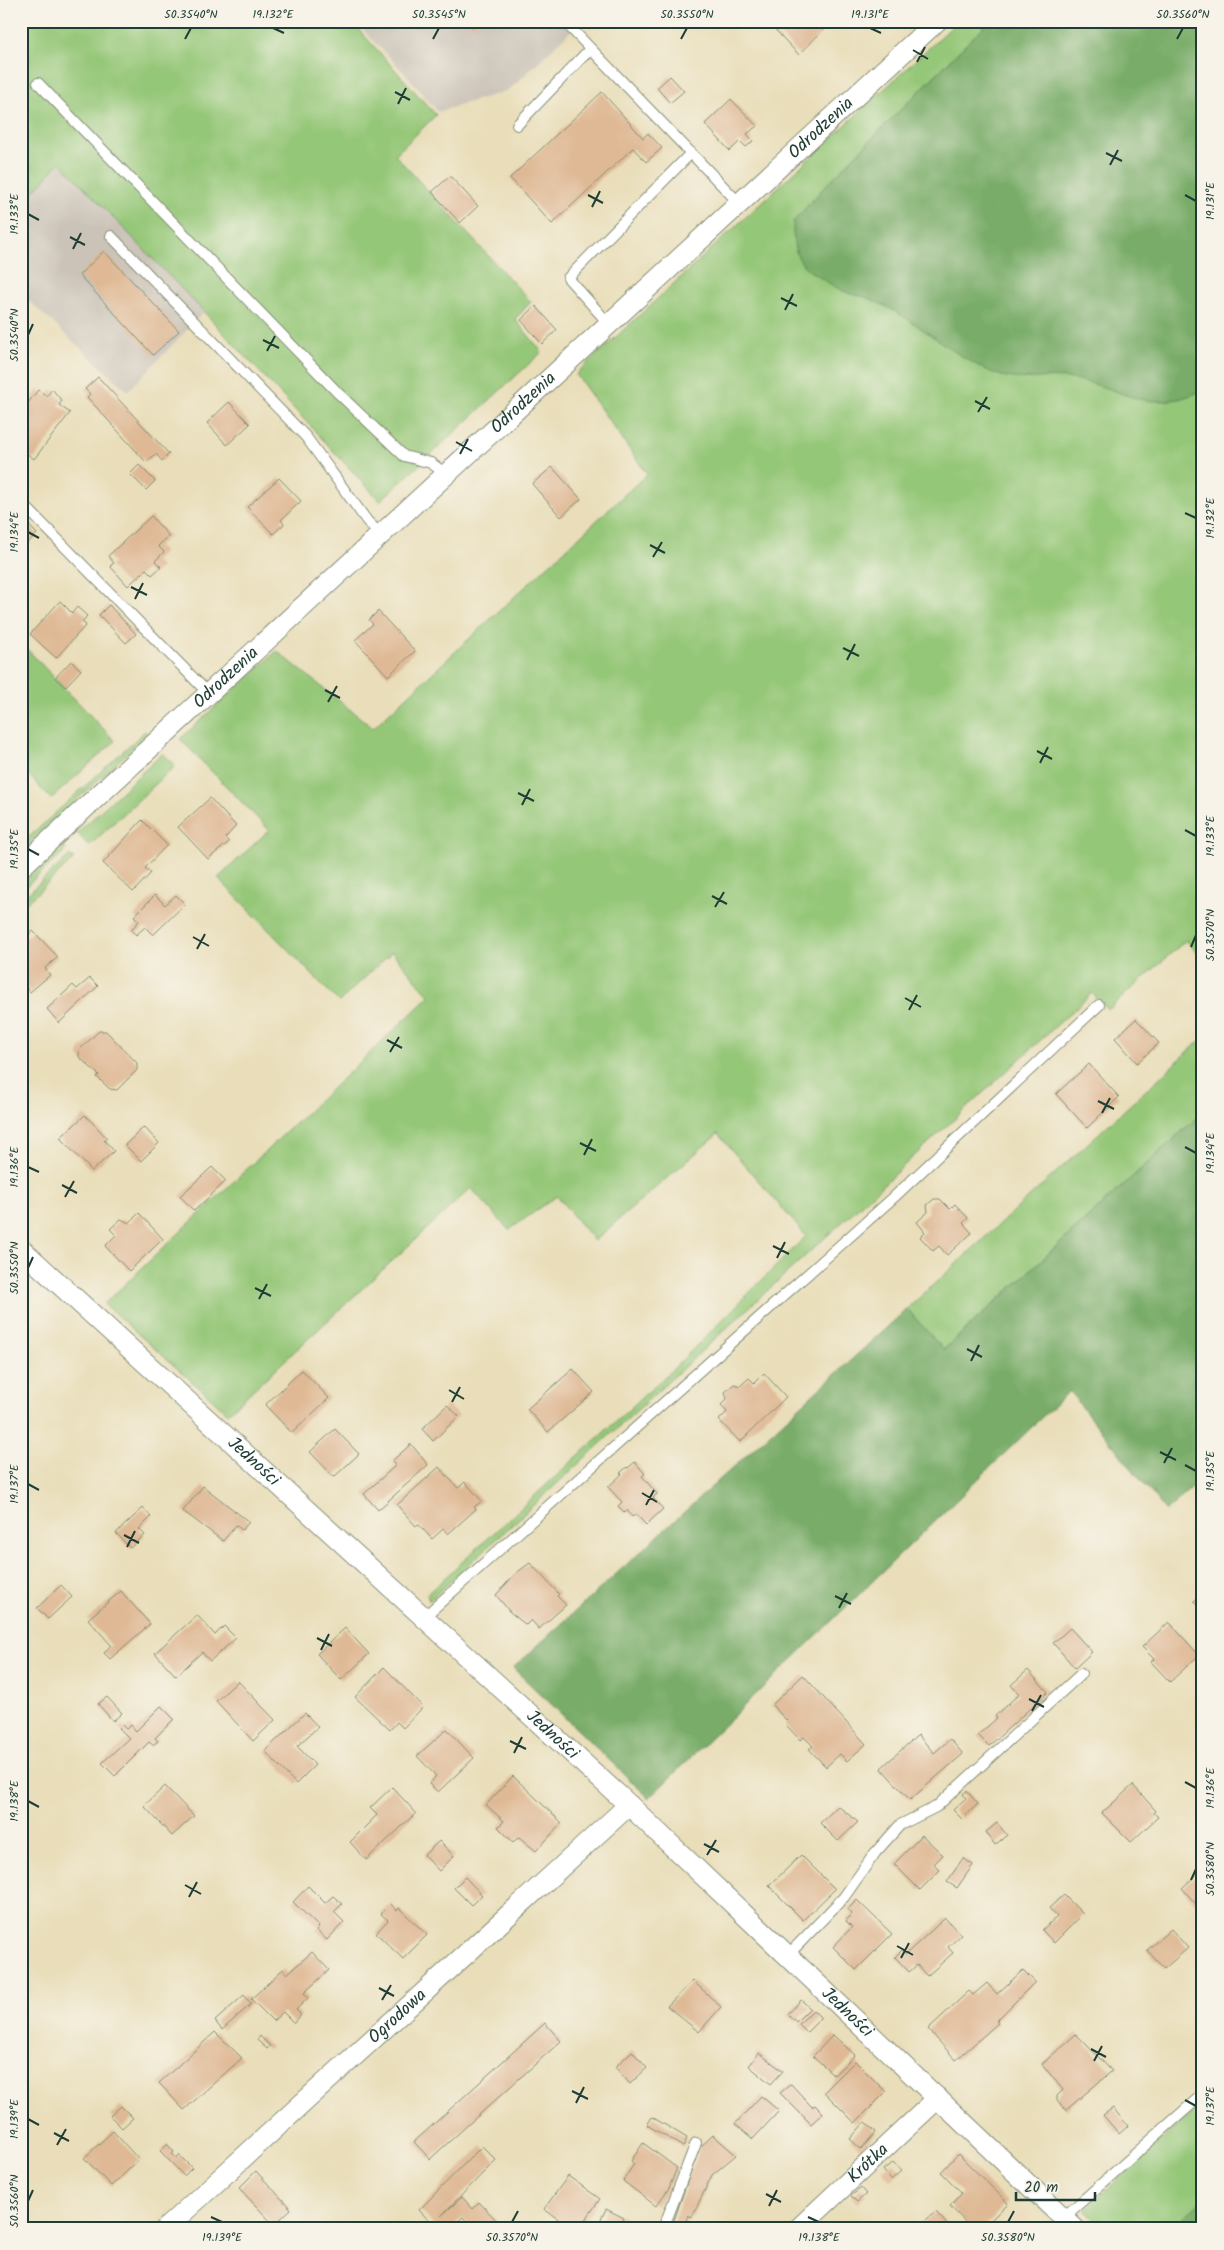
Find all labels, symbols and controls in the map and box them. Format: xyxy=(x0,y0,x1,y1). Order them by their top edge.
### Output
text: 50.3540°N xyxy=(164,5,218,24)
text: 19.132°E xyxy=(252,5,295,24)
text: 50.3545°N xyxy=(412,5,466,24)
text: 50.3550°N xyxy=(660,5,714,24)
text: 19.131°E xyxy=(851,5,890,24)
text: 50.3560°N xyxy=(1156,5,1210,24)
street label: Odrodzenia xyxy=(781,90,861,166)
text: 19.131°E xyxy=(1201,181,1220,220)
text: 19.133°E xyxy=(5,193,24,235)
text: 50.3540°N xyxy=(5,308,24,362)
street label: Odrodzenia xyxy=(484,365,563,441)
text: 19.132°E xyxy=(1201,496,1220,539)
text: 19.134°E xyxy=(5,511,24,552)
street label: Odrodzenia xyxy=(186,639,266,716)
text: 19.133°E xyxy=(1201,815,1220,857)
text: 19.135°E xyxy=(5,828,24,869)
text: 50.3570°N xyxy=(1201,909,1220,961)
text: 19.134°E xyxy=(1201,1132,1220,1173)
text: 19.136°E xyxy=(5,1146,24,1187)
text: 50.3550°N xyxy=(5,1241,24,1295)
street label: Jedności xyxy=(220,1430,287,1494)
text: 19.135°E xyxy=(1201,1450,1220,1491)
text: 19.137°E xyxy=(5,1463,24,1504)
street label: Jedności xyxy=(519,1703,586,1767)
text: 19.136°E xyxy=(1201,1767,1220,1808)
text: 19.138°E xyxy=(5,1779,24,1822)
text: 50.3580°N xyxy=(1201,1842,1220,1896)
street label: Jedności xyxy=(814,1980,881,2045)
street label: Ogrodowa xyxy=(361,1982,434,2051)
text: 19.137°E xyxy=(1201,2085,1220,2126)
text: 19.139°E xyxy=(5,2098,24,2139)
street label: Krótka xyxy=(840,2136,896,2191)
scale bar xyxy=(1016,2170,1095,2202)
text: 50.3560°N xyxy=(5,2174,24,2228)
text: 20 m xyxy=(1024,2176,1058,2200)
text: 19.139°E xyxy=(202,2228,243,2247)
text: 50.3570°N xyxy=(486,2228,538,2247)
text: 19.138°E xyxy=(798,2228,841,2247)
text: 50.3580°N xyxy=(981,2228,1035,2247)

